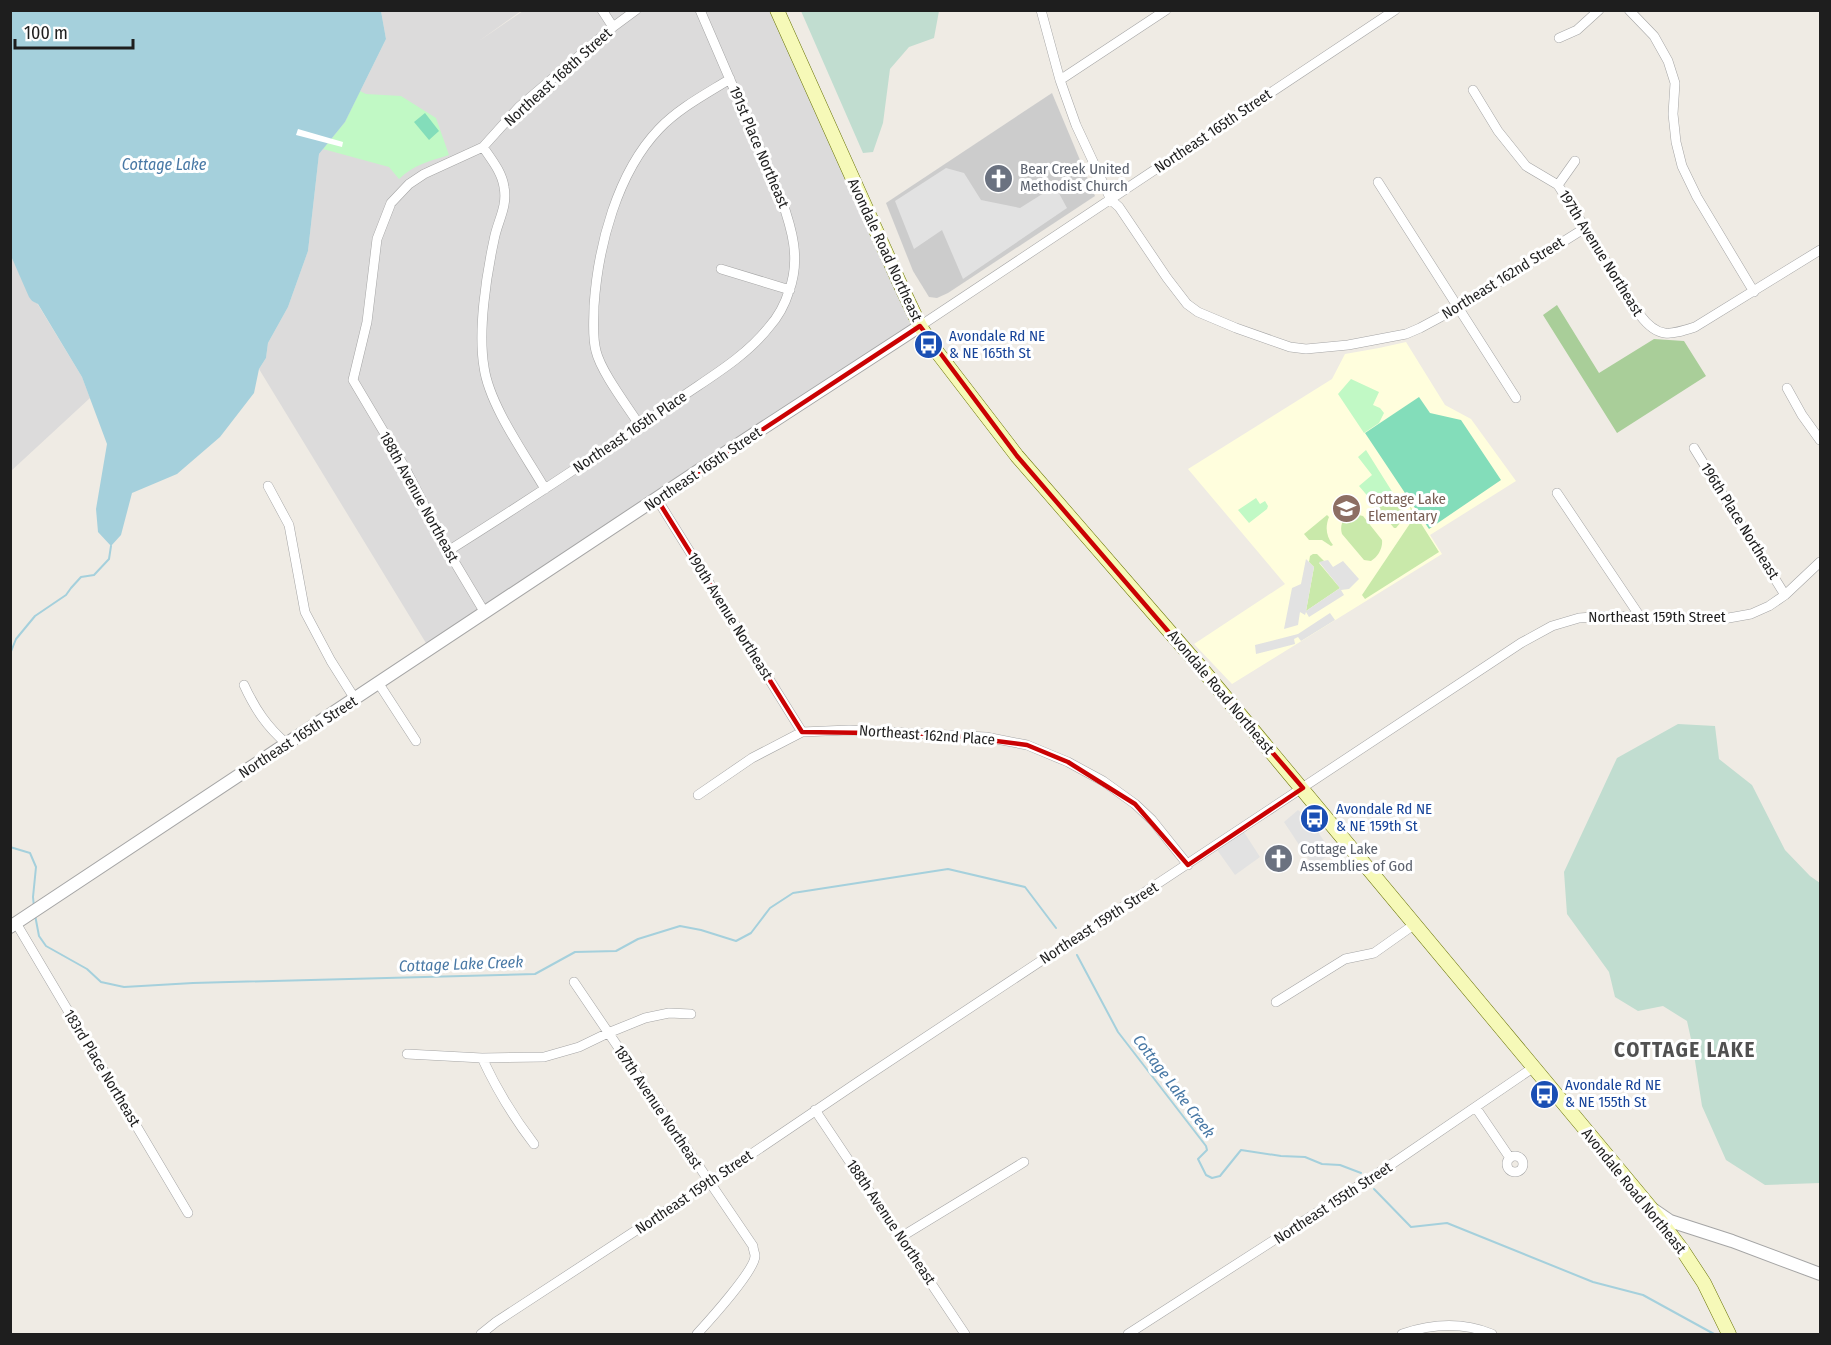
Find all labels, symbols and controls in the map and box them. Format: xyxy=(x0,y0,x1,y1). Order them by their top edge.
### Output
scale bar xyxy=(15,12,134,50)
text: 100 m xyxy=(24,22,68,44)
street label: Northeast 168th Street xyxy=(501,24,616,130)
street label: 191st Place Northeast xyxy=(725,83,793,211)
street label: Northeast 165th Street xyxy=(1151,85,1275,177)
water label: Cottage Lake xyxy=(122,155,207,174)
place label: Bear Creek United Methodist Church xyxy=(1020,160,1130,195)
church icon: Bear Creek United Methodist Church xyxy=(983,162,1015,194)
street label: Avondale Road Northeast xyxy=(844,176,926,325)
street label: 197th Avenue Northeast xyxy=(1555,187,1647,319)
street label: Northeast 162nd Street xyxy=(1439,233,1567,323)
place label: Avondale Rd NE & NE 165th St xyxy=(949,327,1045,362)
bus stop icon: Avondale Rd NE & NE 165th St xyxy=(912,329,944,361)
street label: Northeast 165th Place xyxy=(570,387,690,477)
street label: Northeast 165th Street xyxy=(641,423,765,515)
street label: 188th Avenue Northeast xyxy=(376,429,462,566)
street label: 196th Place Northeast xyxy=(1697,459,1783,583)
place label: Cottage Lake Elementary xyxy=(1368,490,1446,525)
school or university icon: Cottage Lake Elementary xyxy=(1331,492,1363,524)
street label: 190th Avenue Northeast xyxy=(683,549,777,683)
street label: Northeast 159th Street xyxy=(1588,608,1726,626)
street label: Avondale Road Northeast xyxy=(1164,627,1278,758)
street label: Northeast 165th Street xyxy=(235,692,361,782)
street label: Northeast 162nd Place xyxy=(858,721,996,749)
place label: Avondale Rd NE & NE 159th St xyxy=(1336,800,1432,835)
bus stop icon: Avondale Rd NE & NE 159th St xyxy=(1299,802,1331,834)
place label: Cottage Lake Assemblies of God xyxy=(1300,840,1413,875)
church icon: Cottage Lake Assemblies of God xyxy=(1263,842,1295,874)
street label: Northeast 159th Street xyxy=(1036,878,1162,968)
water label: Cottage Lake Creek xyxy=(399,952,524,976)
street label: 183rd Place Northeast xyxy=(60,1006,144,1130)
water label: Cottage Lake Creek xyxy=(1129,1031,1219,1141)
district label: COTTAGE LAKE xyxy=(1614,1037,1756,1063)
street label: 187th Avenue Northeast xyxy=(610,1042,706,1172)
place label: Avondale Rd NE & NE 155th St xyxy=(1565,1076,1661,1111)
bus stop icon: Avondale Rd NE & NE 155th St xyxy=(1528,1078,1560,1110)
street label: Avondale Road Northeast xyxy=(1578,1125,1690,1257)
street label: Northeast 159th Street xyxy=(632,1146,756,1238)
street label: 188th Avenue Northeast xyxy=(843,1156,940,1288)
street label: Northeast 155th Street xyxy=(1271,1158,1395,1248)

